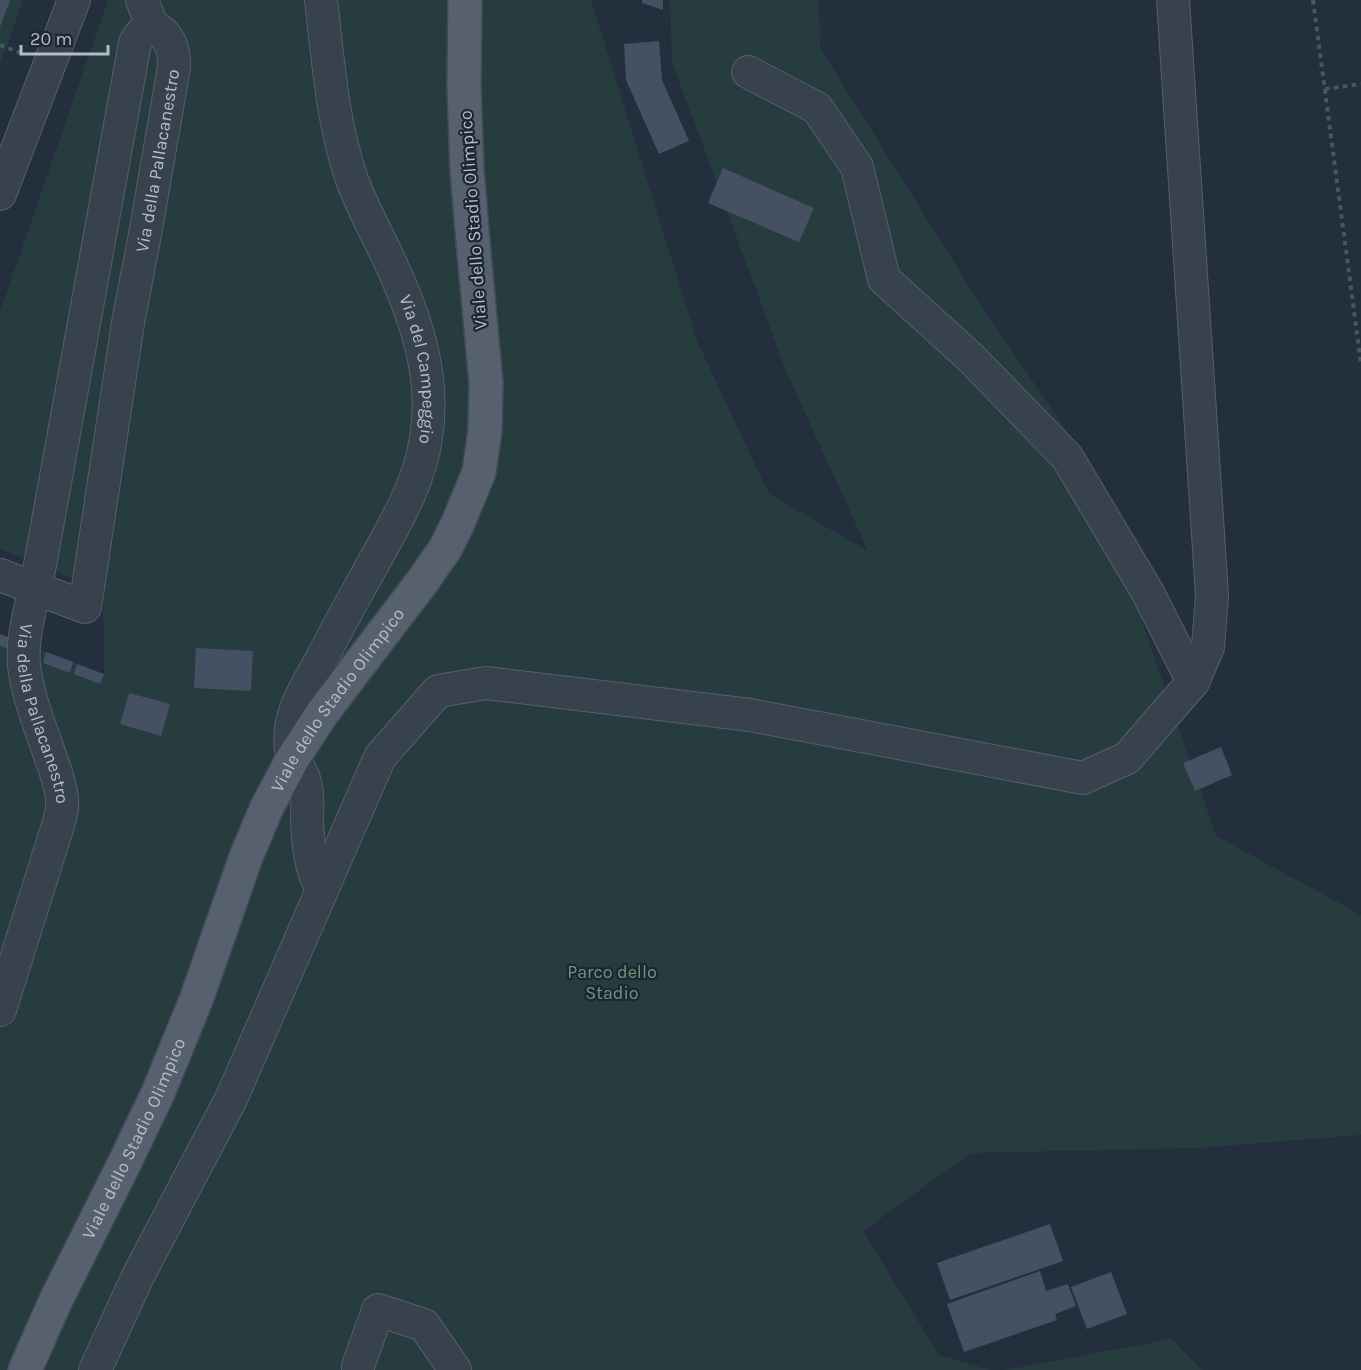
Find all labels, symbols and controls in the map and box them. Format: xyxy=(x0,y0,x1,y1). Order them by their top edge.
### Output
scale bar xyxy=(21,18,108,56)
text: 20 m xyxy=(30,28,72,50)
street label: Via della Pallacanestro xyxy=(131,67,184,254)
street label: Viale dello Stadio Olimpico xyxy=(454,110,492,330)
street label: Via del Campeggio xyxy=(394,291,440,446)
street label: Viale dello Stadio Olimpico xyxy=(266,603,409,796)
street label: Via della Pallacanestro xyxy=(12,622,73,805)
park label: Parco dello Stadio xyxy=(567,961,657,1004)
street label: Viale dello Stadio Olimpico xyxy=(77,1035,190,1243)

